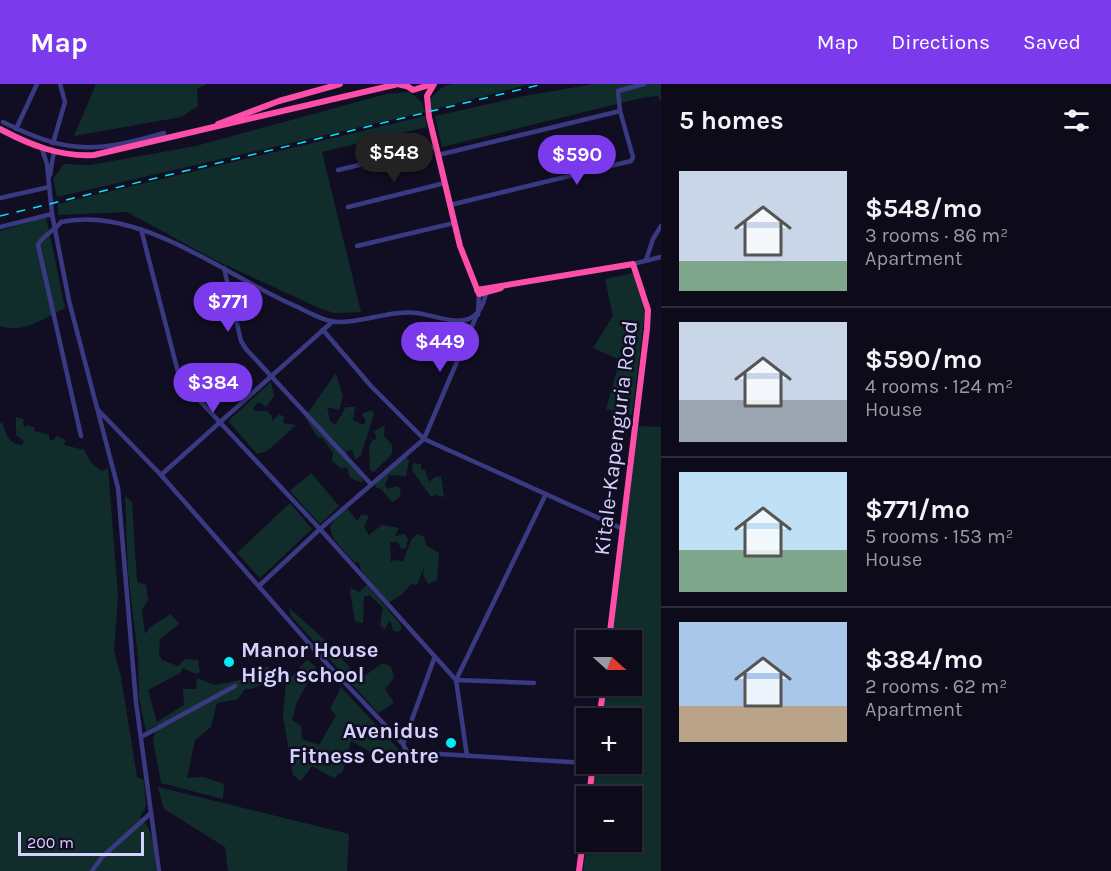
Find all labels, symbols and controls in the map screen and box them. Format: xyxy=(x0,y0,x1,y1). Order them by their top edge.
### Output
text: Map xyxy=(30,26,88,59)
text: Map xyxy=(817,30,858,54)
text: Directions xyxy=(891,30,990,54)
text: Saved xyxy=(1023,30,1081,54)
icon: filters xyxy=(1060,104,1093,137)
text: 5 homes xyxy=(679,105,784,136)
pin: $548 xyxy=(358,133,430,184)
pin: $590 xyxy=(541,135,613,186)
text: $548 xyxy=(369,141,419,164)
text: $590 xyxy=(552,143,602,166)
text: $548/mo xyxy=(865,193,982,224)
icon: home xyxy=(727,195,799,267)
text: 3 rooms · 86 m² xyxy=(865,224,1008,247)
text: Apartment xyxy=(865,247,963,270)
pin: $771 xyxy=(192,282,264,333)
text: $771 xyxy=(208,290,248,313)
street label: Kitale-Kapenguria Road xyxy=(589,319,643,557)
pin: $449 xyxy=(404,322,476,373)
text: $449 xyxy=(415,330,465,353)
text: $590/mo xyxy=(865,344,982,375)
icon: home xyxy=(727,346,799,418)
pin: $384 xyxy=(177,363,249,414)
text: $384 xyxy=(187,371,239,394)
text: 4 rooms · 124 m² xyxy=(865,375,1013,398)
text: House xyxy=(865,398,922,421)
text: $771/mo xyxy=(865,494,970,525)
icon: home xyxy=(727,496,799,568)
text: 5 rooms · 153 m² xyxy=(865,525,1014,548)
text: House xyxy=(865,548,922,571)
north arrow xyxy=(576,630,642,696)
map controls xyxy=(576,630,642,852)
place label: Manor House High school xyxy=(241,637,379,688)
text: $384/mo xyxy=(865,644,983,675)
icon: home xyxy=(727,646,799,718)
marker: Manor House High school xyxy=(222,655,236,669)
text: 2 rooms · 62 m² xyxy=(865,675,1007,698)
text: Apartment xyxy=(865,698,963,721)
button: + xyxy=(576,708,642,774)
place label: Avenidus Fitness Centre xyxy=(289,718,439,769)
marker: Avenidus Fitness Centre xyxy=(444,736,458,750)
button: − xyxy=(576,786,642,852)
scale bar xyxy=(18,829,144,856)
text: 200 m xyxy=(27,833,74,852)

